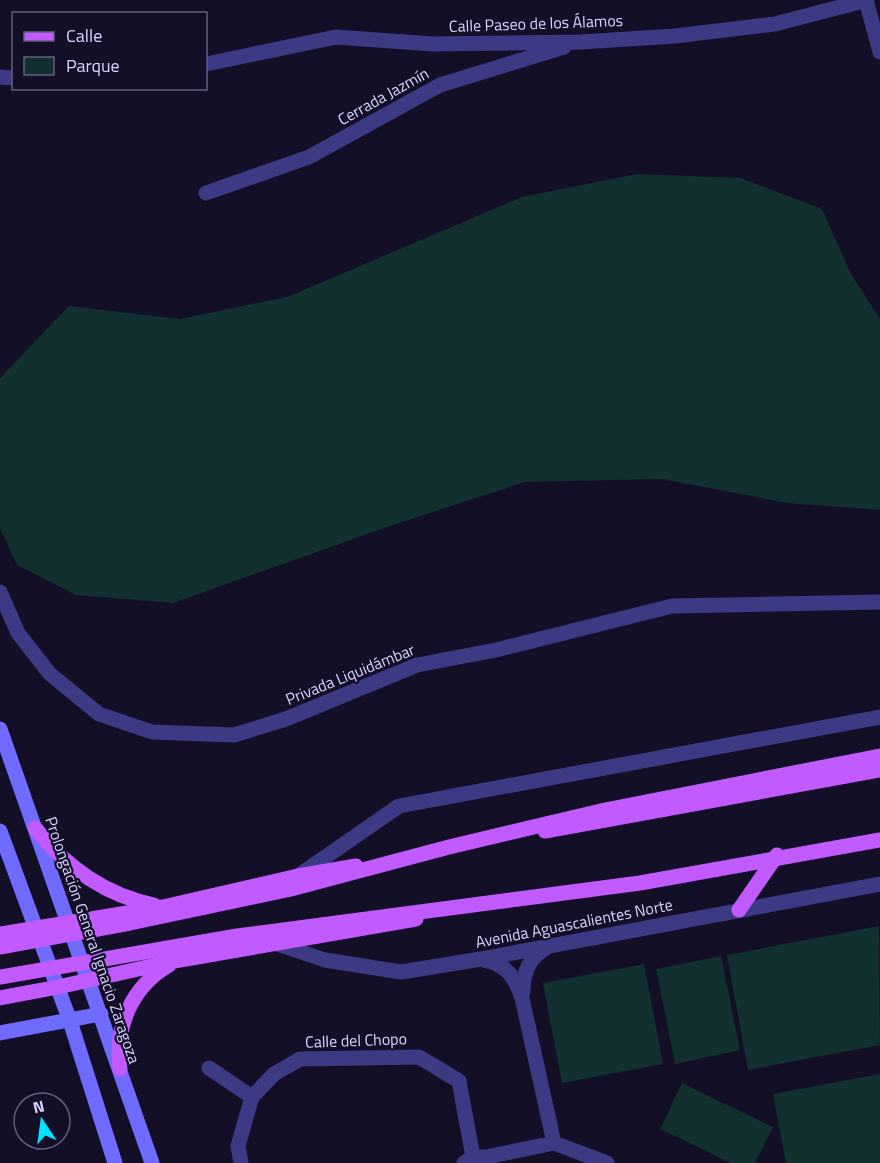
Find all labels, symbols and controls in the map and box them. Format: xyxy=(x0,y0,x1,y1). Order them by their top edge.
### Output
street label: Calle Paseo de los Álamos xyxy=(448,8,624,38)
legend xyxy=(12,12,207,90)
text: Calle xyxy=(66,22,102,49)
text: Parque xyxy=(66,52,120,79)
street label: Cerrada Jazmín xyxy=(333,61,433,131)
street label: Privada Liquidámbar xyxy=(282,637,419,711)
street label: Prolongación General Ignacio Zaragoza xyxy=(39,813,147,1067)
street label: Avenida Aguascalientes Norte xyxy=(473,892,675,954)
street label: Calle del Chopo xyxy=(305,1026,407,1054)
north arrow xyxy=(12,1091,72,1151)
text: N xyxy=(31,1093,47,1119)

